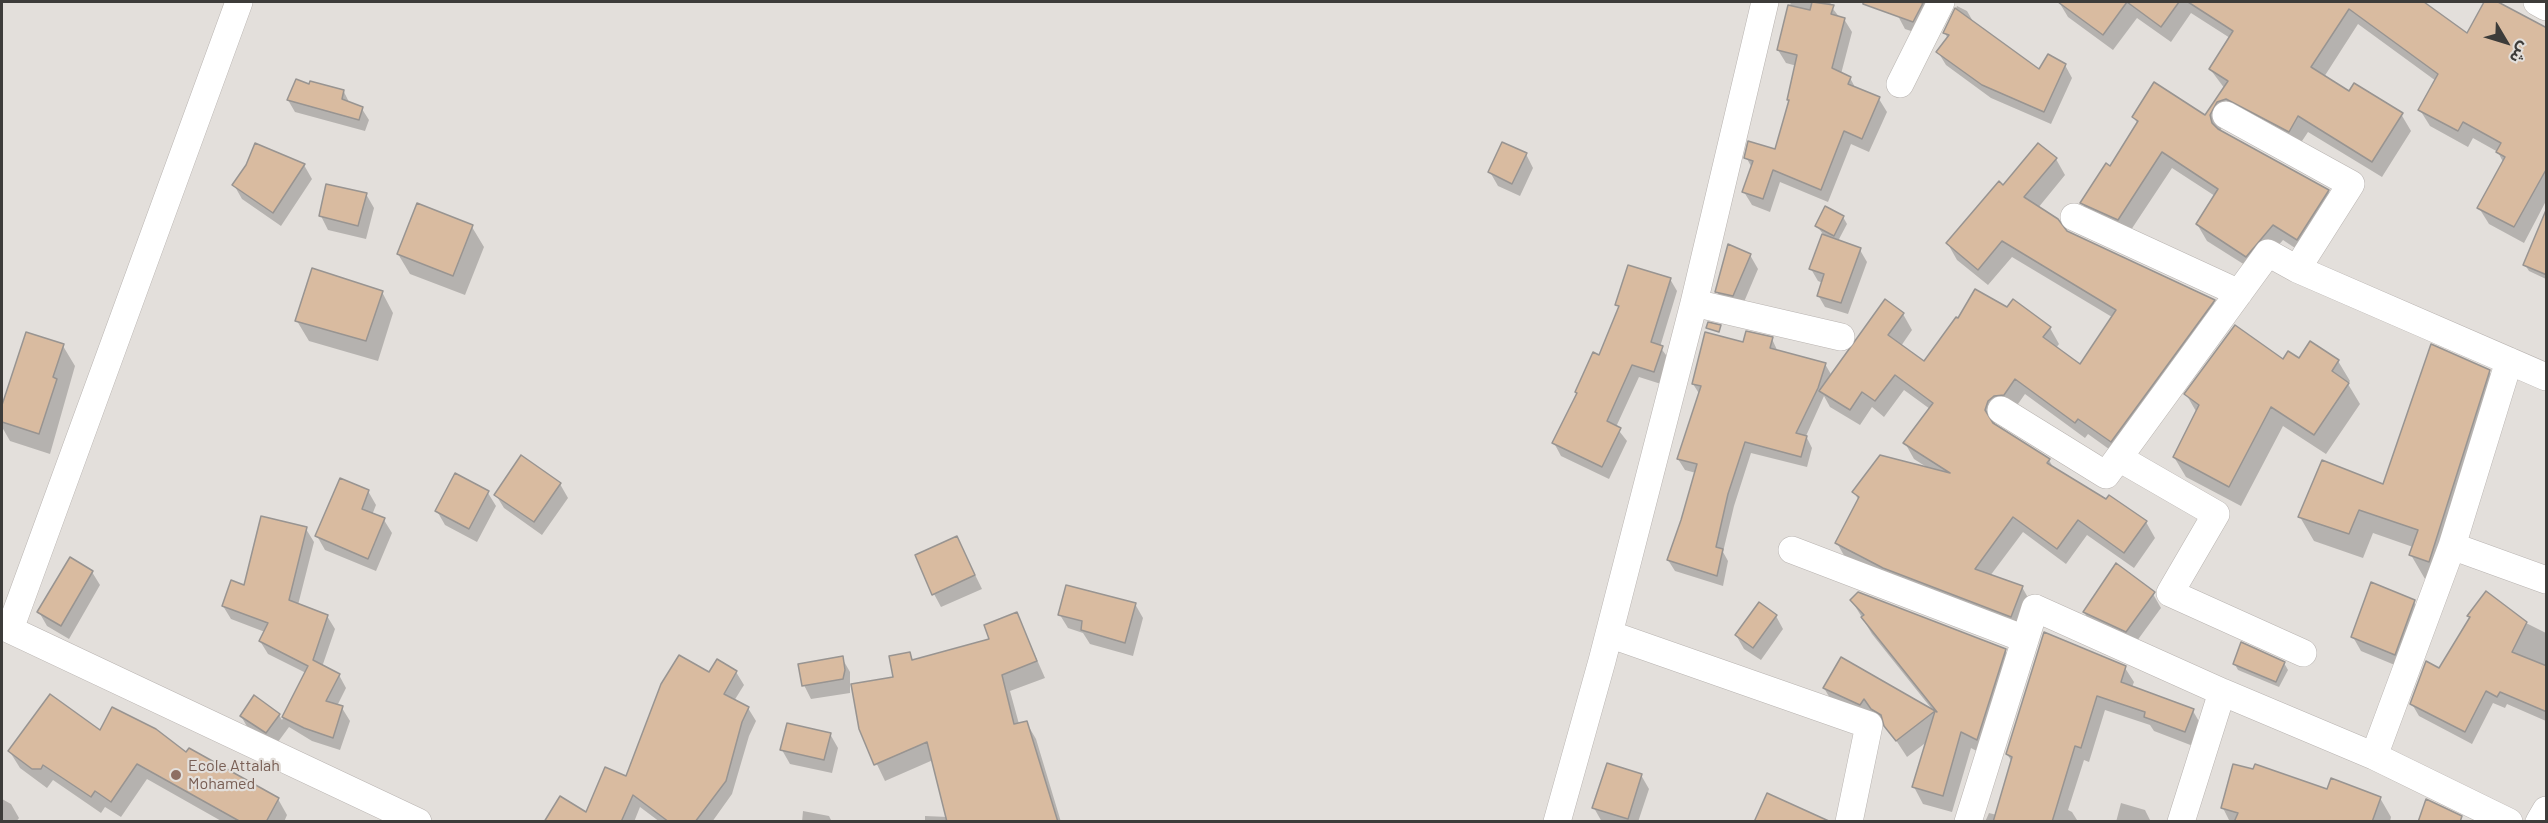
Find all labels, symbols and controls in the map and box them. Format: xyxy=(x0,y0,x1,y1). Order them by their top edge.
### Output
north arrow xyxy=(2476,12,2536,72)
text: ش xyxy=(2506,39,2535,68)
place label: Ecole Attalah Mohamed xyxy=(188,756,280,794)
marker: Ecole Attalah Mohamed xyxy=(169,768,183,782)

